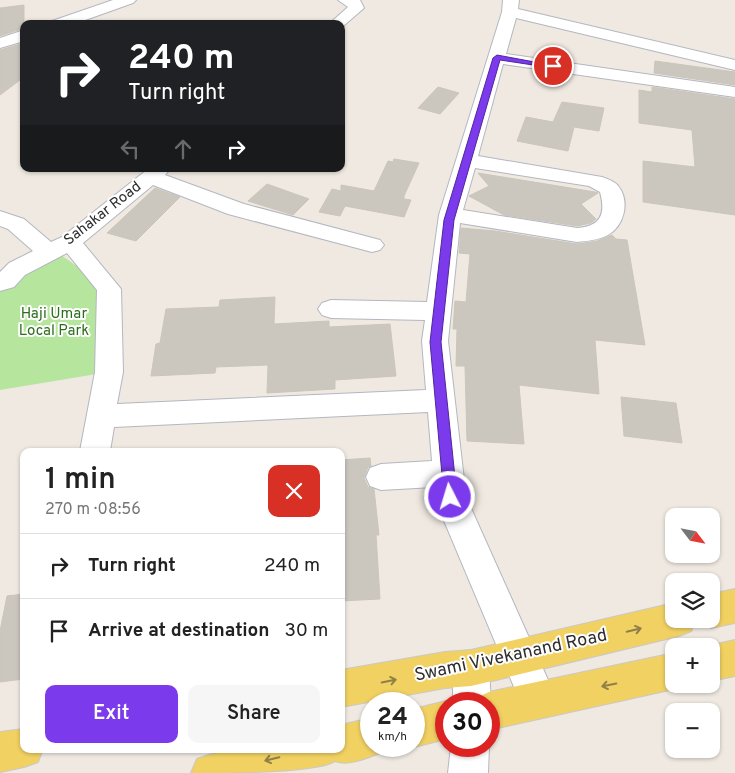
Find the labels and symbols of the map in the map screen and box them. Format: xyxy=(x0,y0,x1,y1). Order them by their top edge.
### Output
pin xyxy=(532,45,574,87)
street label: Sahakar Road xyxy=(60,178,146,250)
park label: Haji Umar Local Park xyxy=(19,305,89,341)
position arrow xyxy=(423,470,475,522)
north arrow xyxy=(665,508,720,562)
street label: Swami Vivekanand Road xyxy=(413,624,609,688)
one-way arrow xyxy=(625,624,641,634)
one-way arrow xyxy=(381,675,397,685)
one-way arrow xyxy=(601,681,617,690)
speed limit sign: 30 xyxy=(435,692,500,757)
one-way arrow xyxy=(265,755,281,765)

